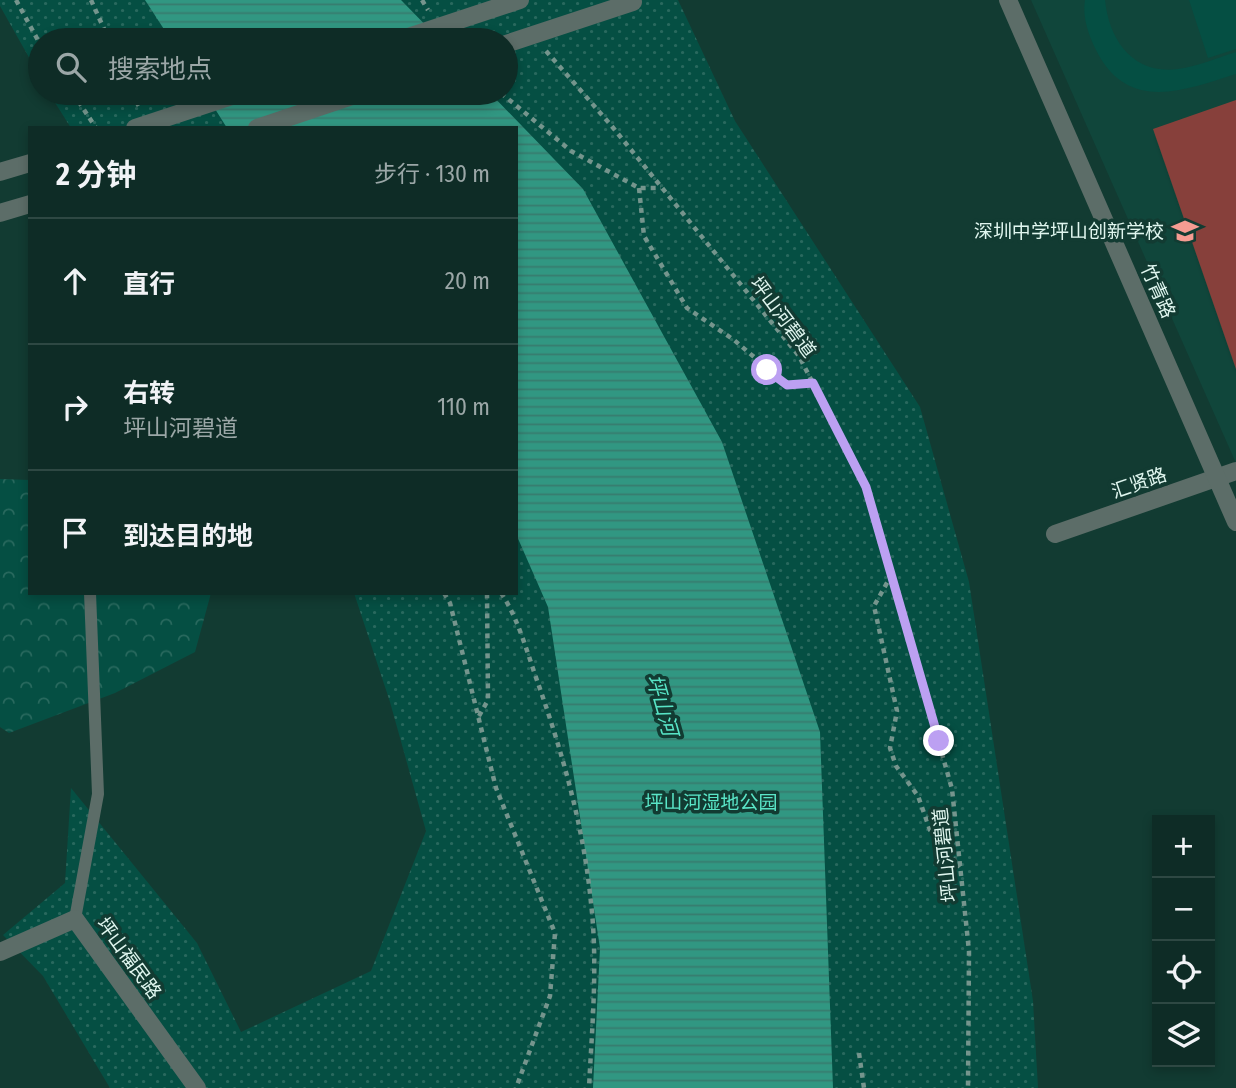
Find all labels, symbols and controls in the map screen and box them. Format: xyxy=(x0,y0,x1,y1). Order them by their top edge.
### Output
search box xyxy=(28,28,518,105)
icon: search xyxy=(52,48,90,86)
text: 搜索地点 xyxy=(108,54,212,85)
text: 2 分钟 xyxy=(56,157,136,193)
text: 步行 · 130 m xyxy=(374,160,490,188)
school or university icon: 深圳中学坪山创新学校 xyxy=(1170,216,1200,246)
place label: 深圳中学坪山创新学校 xyxy=(974,220,1164,243)
street label: 竹青路 xyxy=(1136,260,1180,322)
icon: ahead xyxy=(56,262,94,300)
text: 20 m xyxy=(445,267,490,295)
text: 直行 xyxy=(123,269,175,300)
street label: 坪山河碧道 xyxy=(745,272,821,362)
route start xyxy=(751,354,782,385)
text: 右转 xyxy=(123,378,175,409)
icon: right xyxy=(56,388,94,426)
text: 110 m xyxy=(437,393,490,421)
text: 坪山河碧道 xyxy=(123,414,238,442)
street label: 汇贤路 xyxy=(1108,463,1170,503)
icon: arrive xyxy=(56,514,94,552)
text: 到达目的地 xyxy=(123,521,253,552)
water label: 坪山河 xyxy=(641,671,684,743)
route end xyxy=(923,725,954,756)
park label: 坪山河湿地公园 xyxy=(644,791,778,814)
street label: 坪山河碧道 xyxy=(929,807,961,903)
map controls xyxy=(1152,815,1215,1067)
button: + xyxy=(1152,815,1215,878)
button: − xyxy=(1152,878,1215,941)
street label: 坪山福民路 xyxy=(92,913,166,1003)
button: locate xyxy=(1152,941,1215,1004)
button: layers xyxy=(1152,1004,1215,1067)

